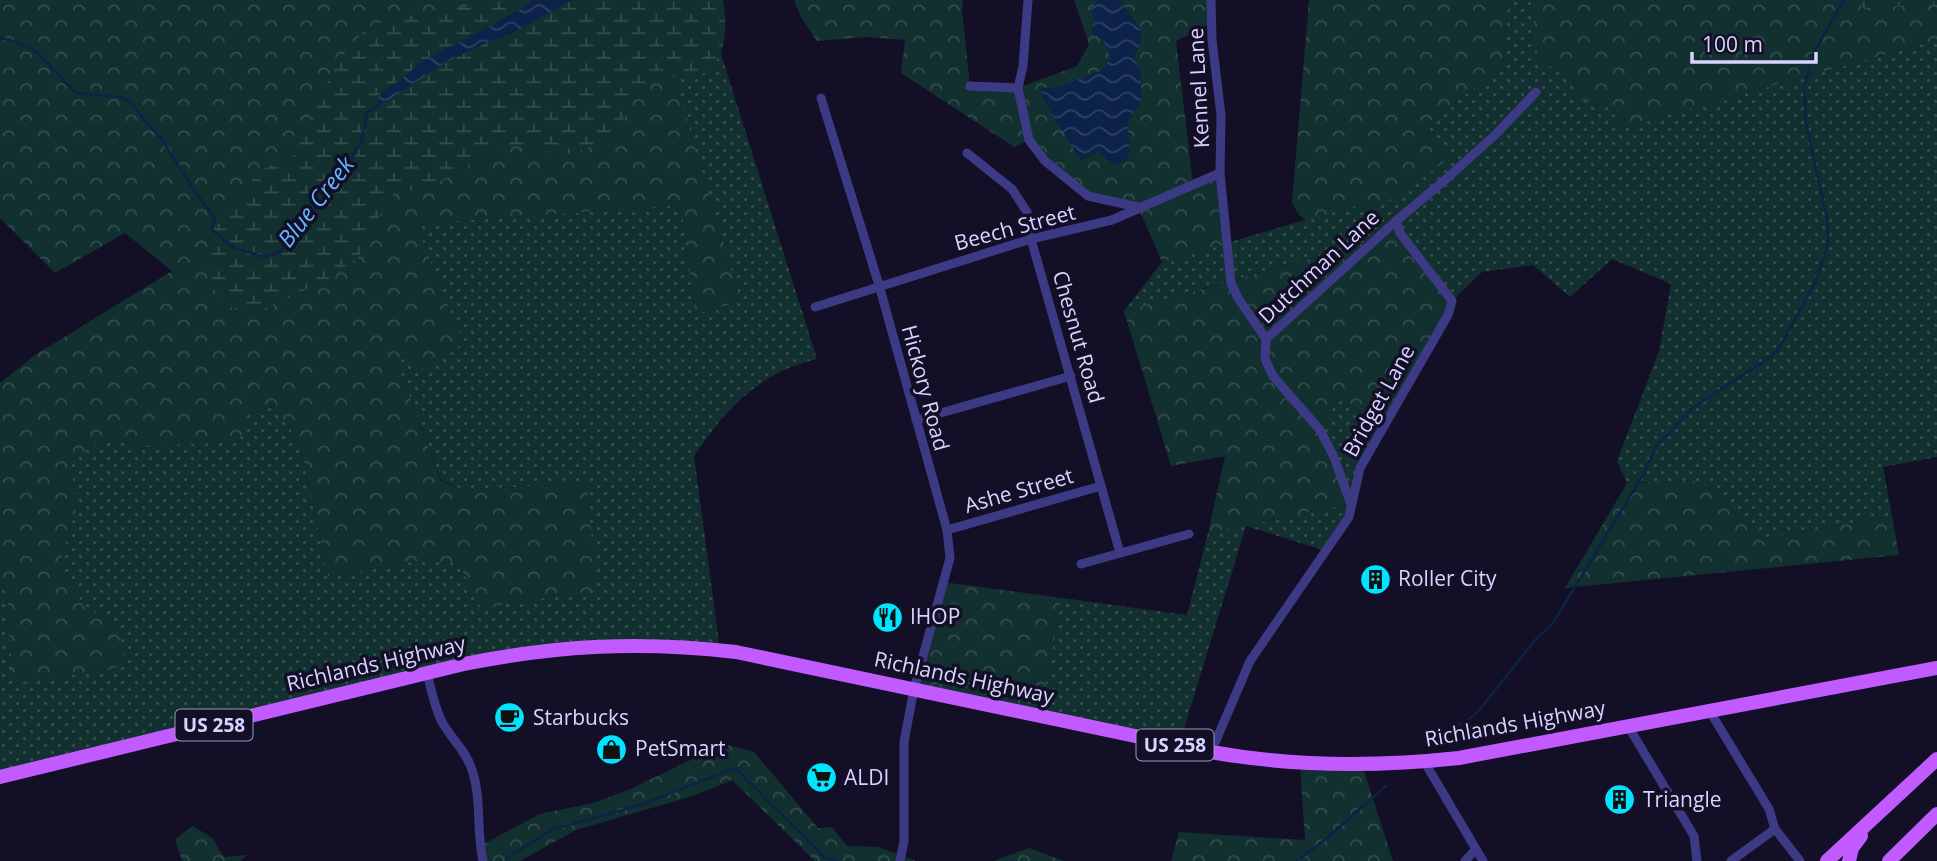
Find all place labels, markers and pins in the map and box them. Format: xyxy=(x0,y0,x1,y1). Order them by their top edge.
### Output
building icon: Roller City xyxy=(1358,562,1392,596)
place label: Roller City xyxy=(1398,564,1497,592)
restaurant icon: IHOP xyxy=(870,600,904,634)
place label: IHOP xyxy=(910,602,960,630)
cafe icon: Starbucks xyxy=(493,701,527,735)
place label: Starbucks xyxy=(533,703,629,731)
shop icon: PetSmart xyxy=(595,732,629,766)
place label: PetSmart xyxy=(635,734,726,762)
supermarket icon: ALDI xyxy=(804,761,838,795)
place label: ALDI xyxy=(844,763,889,791)
building icon: Triangle xyxy=(1603,783,1637,817)
place label: Triangle xyxy=(1643,785,1722,813)

